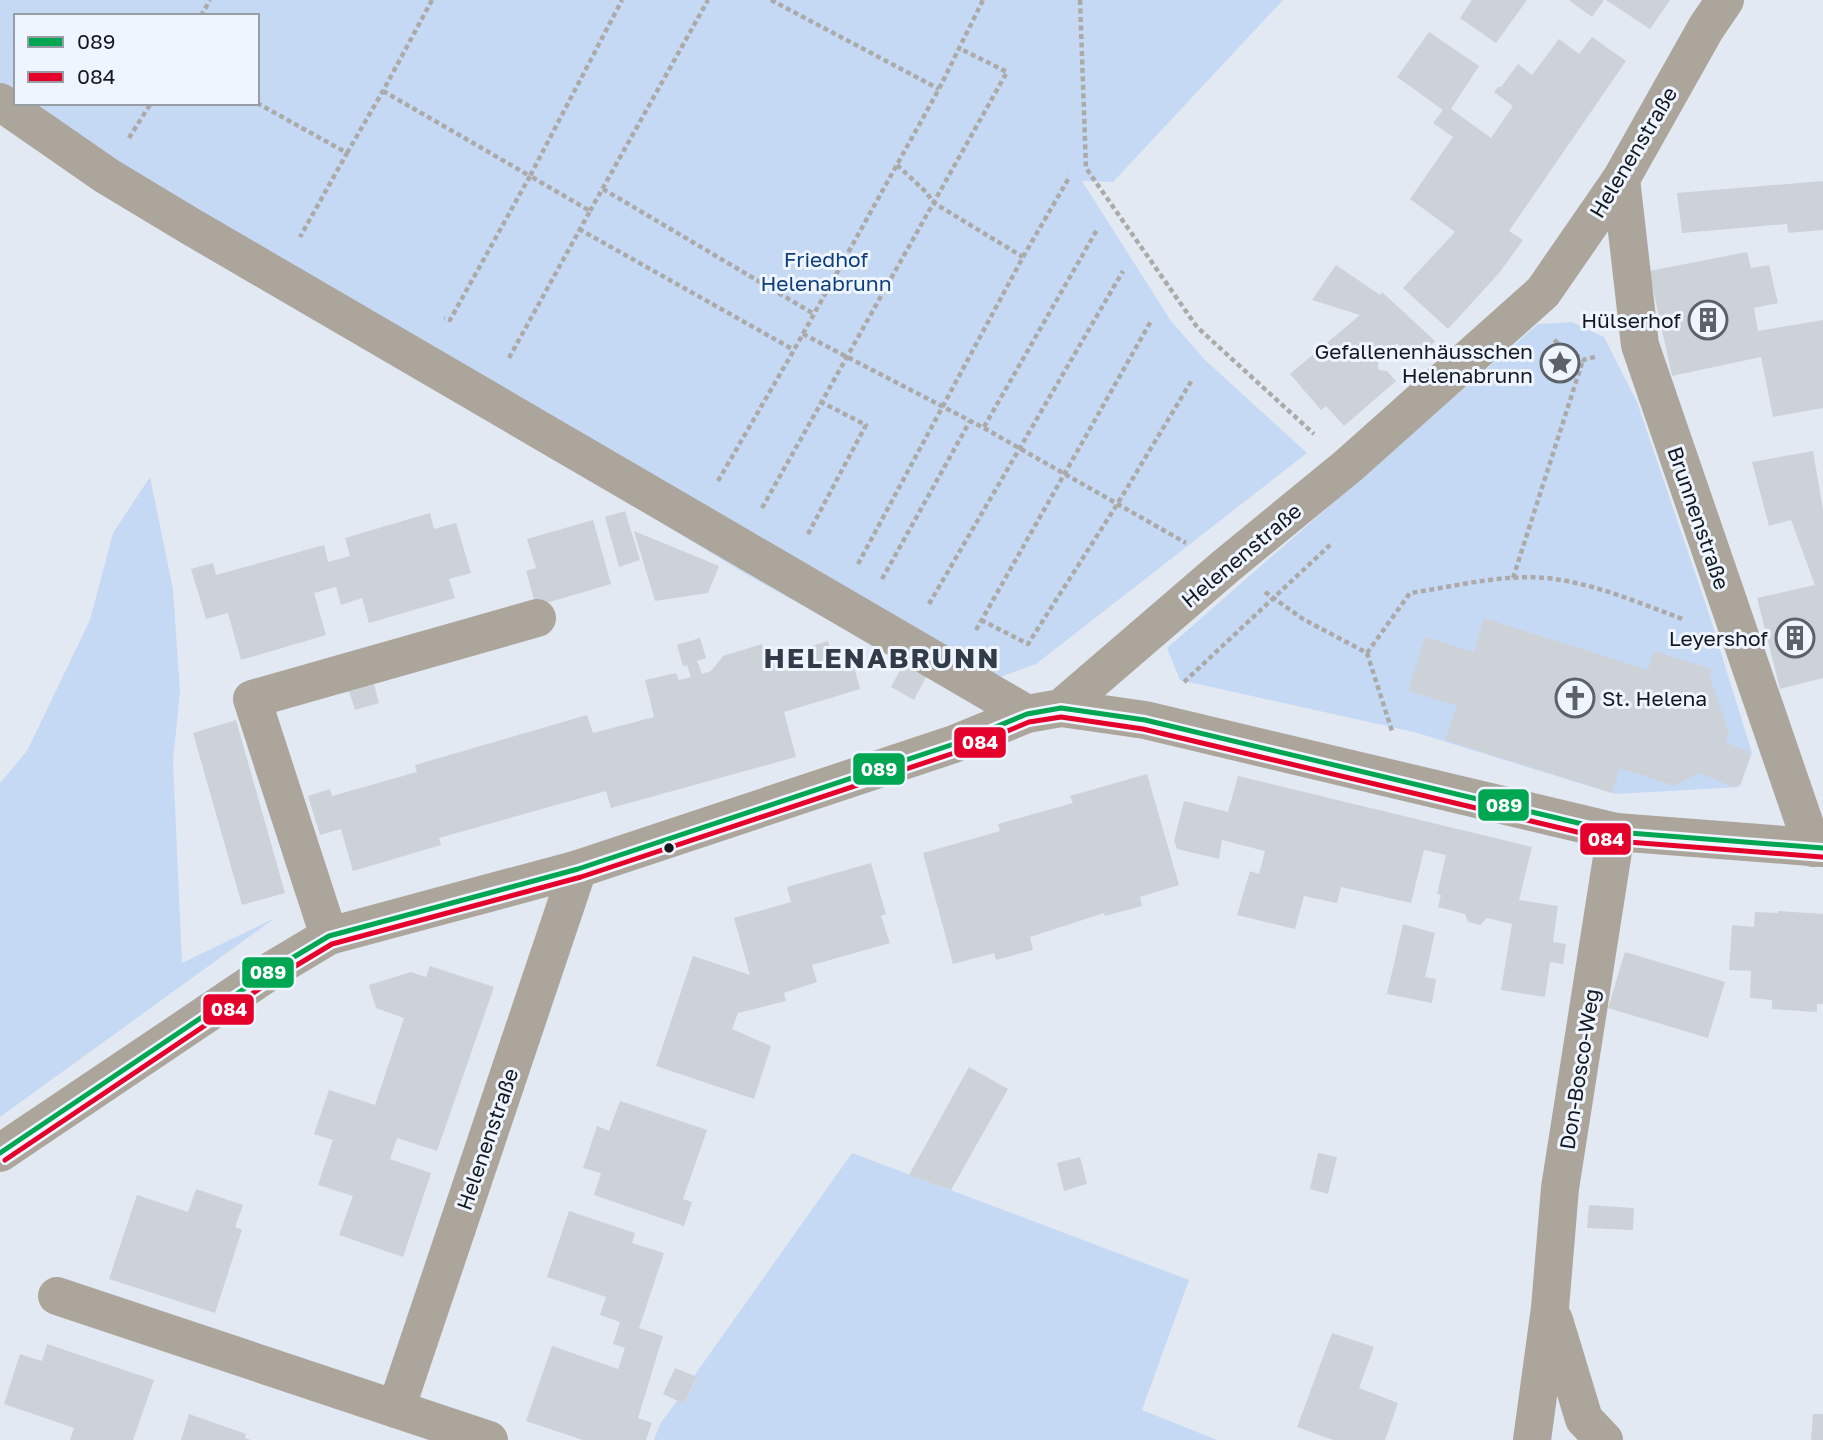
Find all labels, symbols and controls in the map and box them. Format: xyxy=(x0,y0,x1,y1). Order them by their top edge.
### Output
legend xyxy=(14,14,259,105)
text: 089 xyxy=(77,28,116,54)
text: 084 xyxy=(77,63,116,89)
street label: Helenenstraße xyxy=(1584,82,1682,222)
park label: Friedhof Helenabrunn xyxy=(760,246,892,296)
building icon: Hülserhof xyxy=(1687,299,1729,341)
place label: Hülserhof xyxy=(1581,307,1681,333)
place label: Gefallenenhäusschen Helenabrunn xyxy=(1314,338,1533,388)
place icon: Gefallenenhäusschen Helenabrunn xyxy=(1539,342,1581,384)
street label: Brunnenstraße xyxy=(1662,443,1736,593)
street label: Helenenstraße xyxy=(1176,497,1306,613)
building icon: Leyershof xyxy=(1774,617,1816,659)
place label: Leyershof xyxy=(1669,625,1768,651)
district label: HELENABRUNN xyxy=(763,641,1001,674)
church icon: St. Helena xyxy=(1554,677,1596,719)
place label: St. Helena xyxy=(1602,685,1707,711)
line badge: 084 xyxy=(953,726,1007,759)
text: 084 xyxy=(962,730,998,753)
line badge: 089 xyxy=(852,752,906,786)
text: 089 xyxy=(861,757,897,780)
line badge: 089 xyxy=(1477,788,1530,822)
text: 089 xyxy=(1486,793,1522,816)
line badge: 084 xyxy=(1579,822,1632,856)
text: 084 xyxy=(1588,827,1624,850)
unlabelled marker xyxy=(662,841,676,855)
line badge: 089 xyxy=(241,956,295,989)
text: 089 xyxy=(250,960,286,983)
street label: Don-Bosco-Weg xyxy=(1553,987,1605,1151)
line badge: 084 xyxy=(202,993,255,1026)
text: 084 xyxy=(211,997,247,1020)
street label: Helenenstraße xyxy=(451,1065,523,1213)

